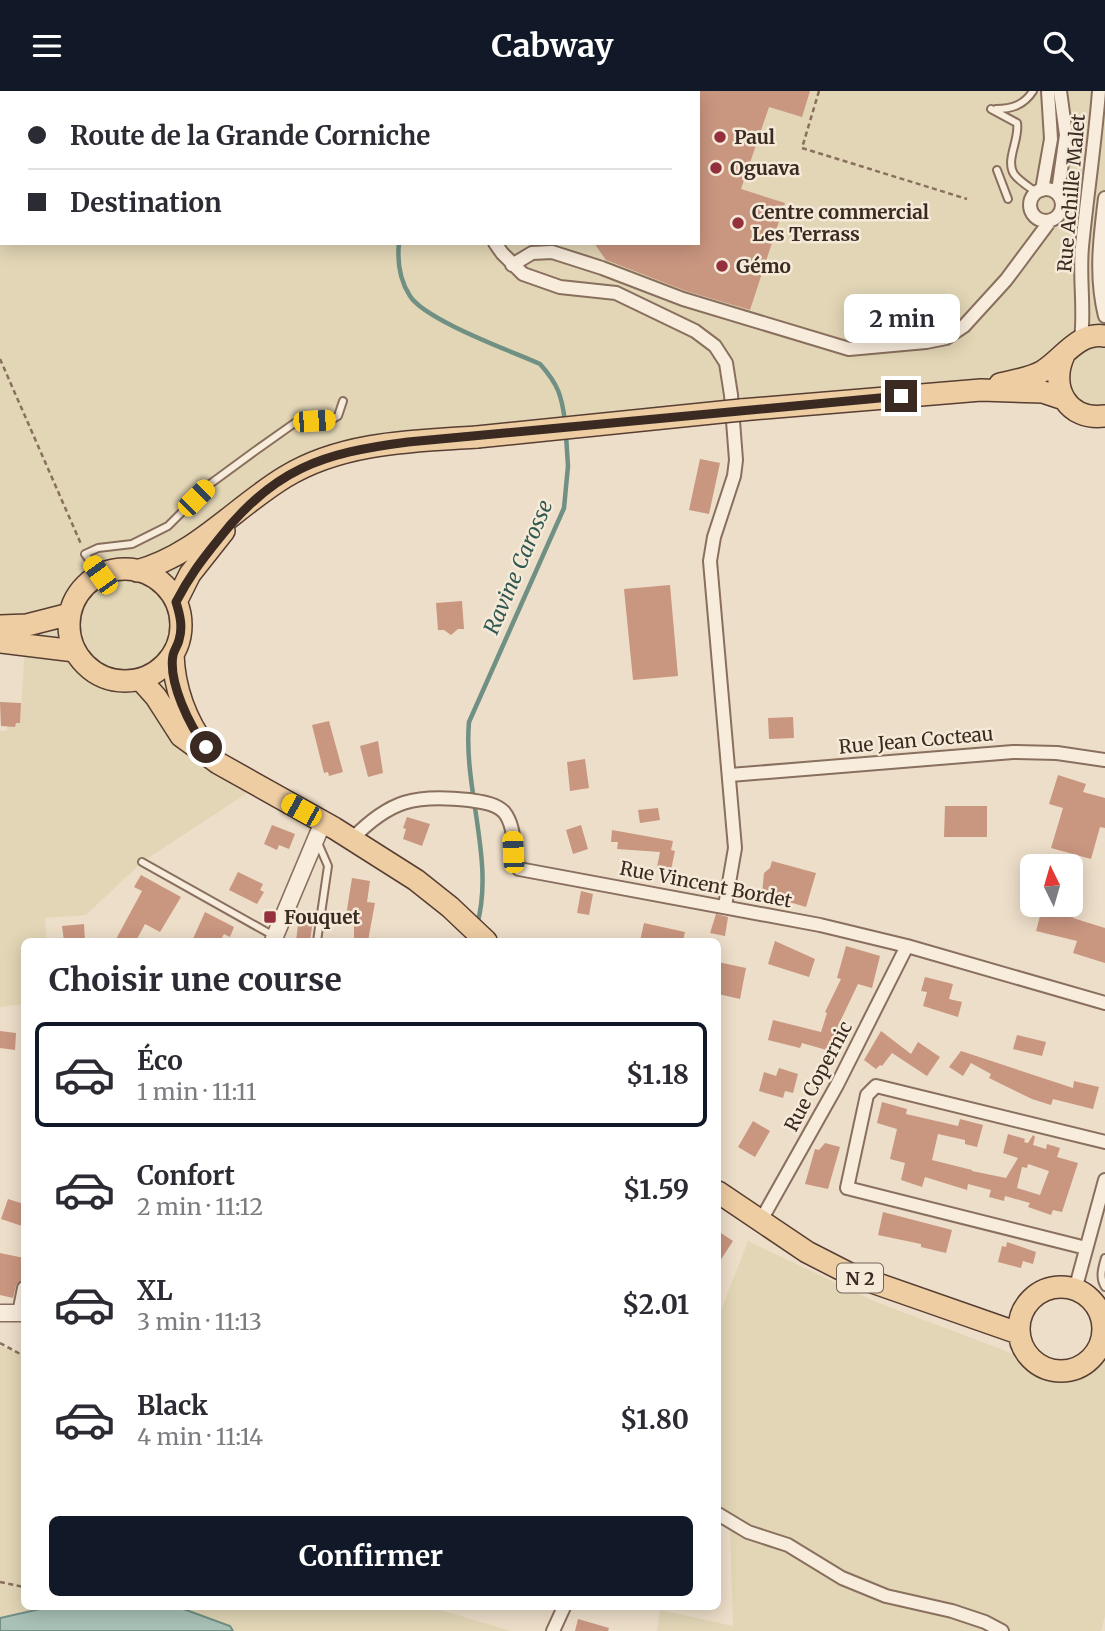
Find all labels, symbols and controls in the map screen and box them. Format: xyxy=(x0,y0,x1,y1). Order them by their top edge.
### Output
text: Cabway xyxy=(491,26,614,66)
icon: menu xyxy=(28,27,66,65)
icon: search xyxy=(1039,27,1077,65)
street label: Rue Achille Malet xyxy=(1052,112,1090,273)
text: Route de la Grande Corniche xyxy=(70,119,430,152)
place label: Paul xyxy=(734,125,775,149)
marker: Paul xyxy=(712,129,728,145)
place label: Oguava xyxy=(730,156,800,180)
marker: Oguava xyxy=(708,160,724,176)
text: Destination xyxy=(70,186,222,219)
place label: Centre commercial Les Terrass xyxy=(752,200,929,246)
marker: Centre commercial Les Terrass xyxy=(730,215,746,231)
place label: Gémo xyxy=(736,254,791,278)
marker: Gémo xyxy=(714,258,730,274)
callout: 2 min xyxy=(843,295,959,343)
text: 2 min xyxy=(869,304,935,333)
route end xyxy=(885,380,917,412)
car xyxy=(293,409,336,433)
car xyxy=(174,476,219,520)
water label: Ravine Carosse xyxy=(478,496,558,638)
car xyxy=(80,552,121,598)
street label: Rue Jean Cocteau xyxy=(838,721,994,759)
route start xyxy=(190,731,222,763)
car xyxy=(278,791,325,829)
car xyxy=(502,830,525,874)
north arrow xyxy=(1020,854,1083,917)
map controls xyxy=(1020,854,1083,917)
street label: Rue Vincent Bordet xyxy=(618,856,795,913)
place label: Fouquet xyxy=(284,905,360,929)
marker: Fouquet xyxy=(262,909,278,925)
text: Choisir une course xyxy=(49,960,342,1000)
street label: Rue Copernic xyxy=(779,1017,857,1135)
icon: car xyxy=(53,1043,116,1106)
text: Éco xyxy=(137,1044,183,1077)
text: $1.18 xyxy=(626,1058,689,1091)
text: 1 min · 11:11 xyxy=(137,1077,256,1106)
icon: car xyxy=(53,1158,116,1221)
text: Confort xyxy=(137,1159,235,1192)
text: $1.59 xyxy=(623,1173,689,1206)
text: 2 min · 11:12 xyxy=(137,1192,263,1221)
road number: N 2 xyxy=(837,1263,883,1293)
icon: car xyxy=(53,1273,116,1336)
text: XL xyxy=(137,1274,173,1307)
text: $2.01 xyxy=(622,1288,689,1321)
text: 3 min · 11:13 xyxy=(137,1307,262,1336)
icon: car xyxy=(53,1388,116,1451)
text: Black xyxy=(137,1389,208,1422)
text: $1.80 xyxy=(620,1403,689,1436)
text: 4 min · 11:14 xyxy=(137,1422,263,1451)
button: Confirmer xyxy=(49,1516,693,1596)

